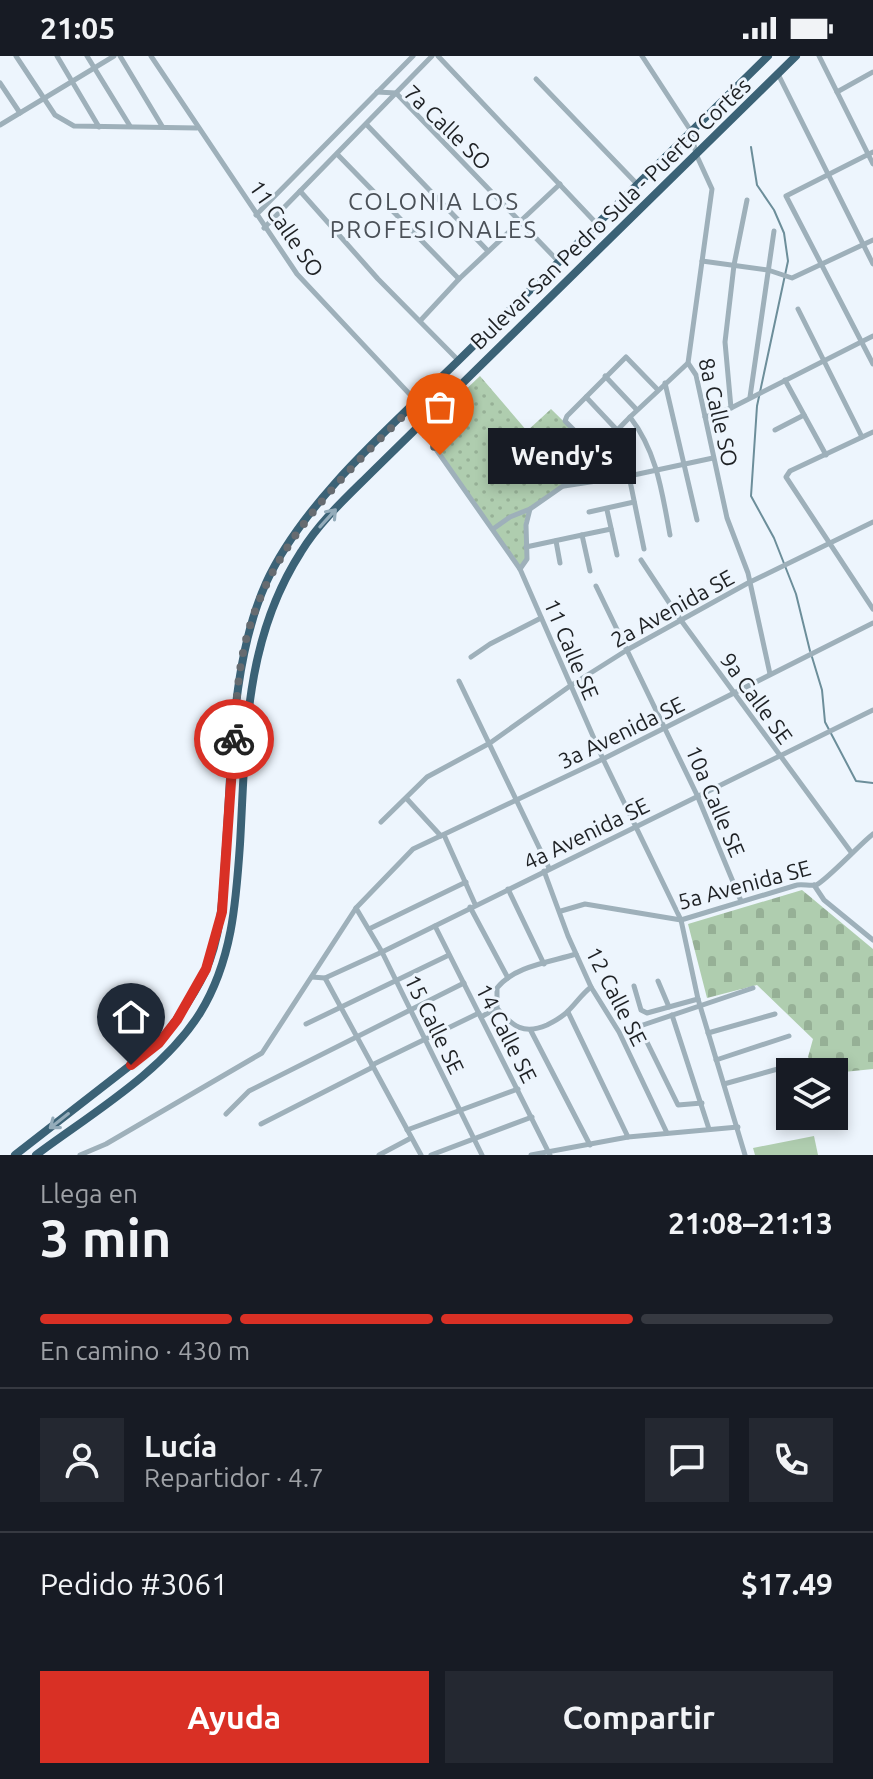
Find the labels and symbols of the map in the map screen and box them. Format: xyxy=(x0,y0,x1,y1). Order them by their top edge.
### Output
street label: Bulevar San Pedro Sula - Puerto Cortés xyxy=(465,72,755,354)
street label: 7a Calle SO xyxy=(399,79,497,175)
street label: 11 Calle SO xyxy=(245,175,329,281)
district label: COLONIA LOS PROFESIONALES xyxy=(330,188,538,243)
street label: 8a Calle SO xyxy=(694,355,744,469)
pin xyxy=(406,373,474,455)
callout: Wendy's xyxy=(488,427,636,483)
one-way arrow xyxy=(318,509,336,529)
street label: 2a Avenida SE xyxy=(606,564,738,652)
street label: 11 Calle SE xyxy=(540,595,604,703)
street label: 9a Calle SE xyxy=(716,648,798,748)
street label: 3a Avenida SE xyxy=(554,691,688,773)
courier xyxy=(194,699,274,779)
street label: 10a Calle SE xyxy=(681,742,751,860)
street label: 4a Avenida SE xyxy=(519,792,653,874)
street label: 5a Avenida SE xyxy=(675,854,813,914)
street label: 12 Calle SE xyxy=(582,943,652,1049)
street label: 15 Calle SE xyxy=(400,970,470,1078)
street label: 14 Calle SE xyxy=(472,980,542,1086)
pin xyxy=(97,983,165,1065)
one-way arrow xyxy=(49,1112,70,1129)

